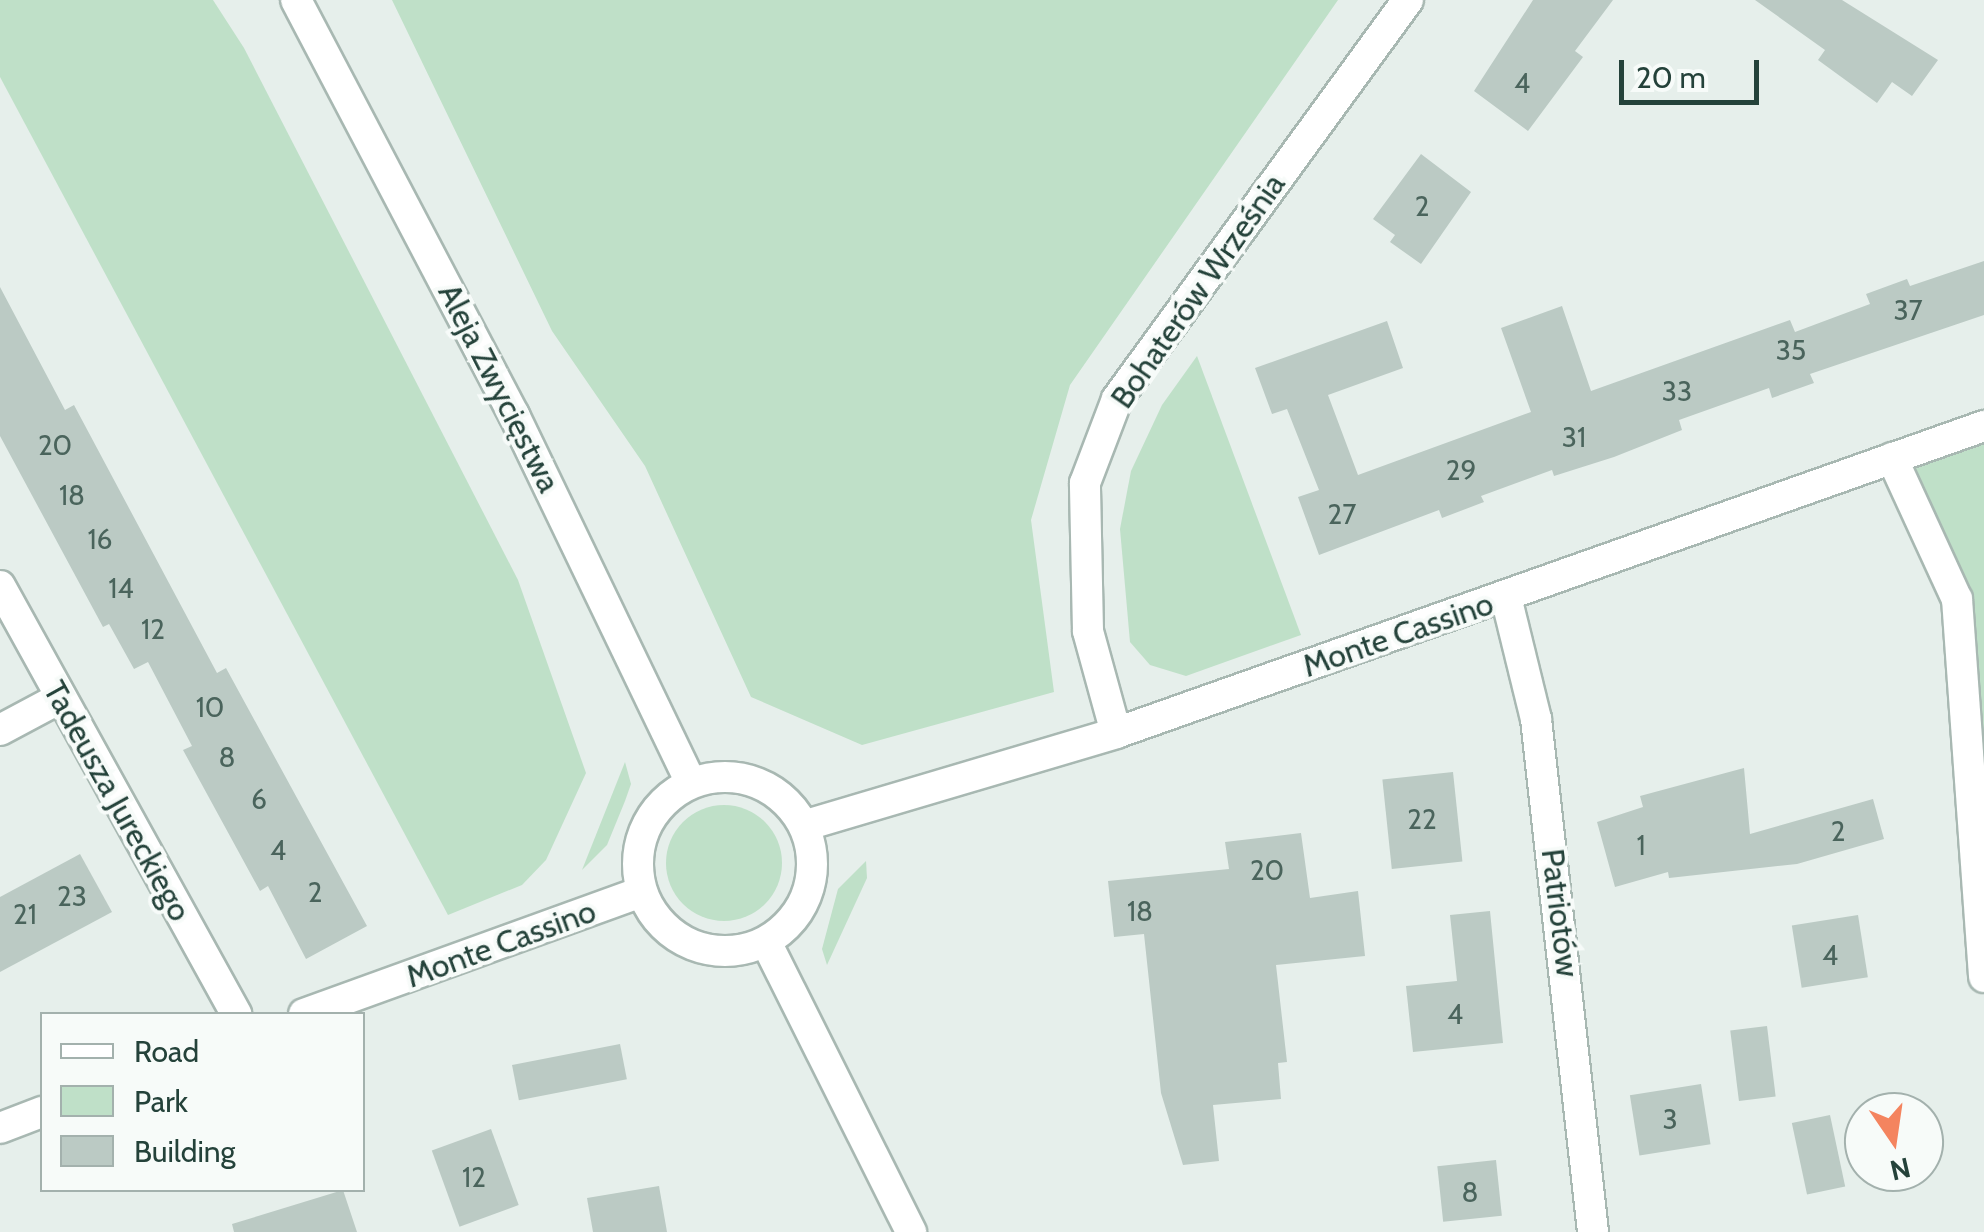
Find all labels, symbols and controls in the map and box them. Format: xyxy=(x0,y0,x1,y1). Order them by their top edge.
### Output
scale bar xyxy=(1624,40,1764,102)
text: 20 m xyxy=(1636,59,1706,96)
house number: 4 xyxy=(1514,66,1530,100)
street label: Bohaterów Września xyxy=(1103,166,1293,416)
house number: 2 xyxy=(1415,189,1429,223)
street label: Aleja Zwycięstwa xyxy=(430,277,568,499)
house number: 37 xyxy=(1893,293,1923,327)
house number: 35 xyxy=(1776,333,1806,367)
house number: 33 xyxy=(1662,374,1692,408)
house number: 31 xyxy=(1562,420,1586,454)
house number: 20 xyxy=(38,428,72,462)
house number: 29 xyxy=(1446,453,1476,487)
house number: 18 xyxy=(59,478,85,512)
house number: 27 xyxy=(1328,497,1356,531)
house number: 16 xyxy=(87,522,113,556)
house number: 14 xyxy=(108,571,134,605)
street label: Monte Cassino xyxy=(1298,584,1498,686)
house number: 12 xyxy=(141,612,165,646)
street label: Tadeusza Jureckiego xyxy=(35,674,199,928)
house number: 10 xyxy=(196,690,224,724)
house number: 8 xyxy=(219,740,235,774)
house number: 6 xyxy=(251,782,267,816)
house number: 22 xyxy=(1407,802,1437,836)
house number: 2 xyxy=(1831,814,1845,848)
house number: 1 xyxy=(1636,828,1646,862)
house number: 4 xyxy=(270,833,286,867)
street label: Patriotów xyxy=(1533,847,1587,979)
house number: 20 xyxy=(1250,853,1284,887)
house number: 2 xyxy=(308,875,322,909)
house number: 23 xyxy=(57,879,87,913)
street label: Monte Cassino xyxy=(401,892,601,996)
house number: 18 xyxy=(1127,894,1153,928)
house number: 21 xyxy=(13,897,37,931)
house number: 4 xyxy=(1822,938,1838,972)
house number: 4 xyxy=(1447,997,1463,1031)
legend xyxy=(40,1012,365,1192)
text: Road xyxy=(134,1033,199,1070)
text: Park xyxy=(134,1083,188,1120)
north arrow xyxy=(1844,1092,1944,1192)
house number: 3 xyxy=(1662,1102,1678,1136)
text: Building xyxy=(134,1133,236,1170)
text: N xyxy=(1887,1150,1914,1188)
house number: 12 xyxy=(462,1160,486,1194)
house number: 8 xyxy=(1462,1175,1478,1209)

